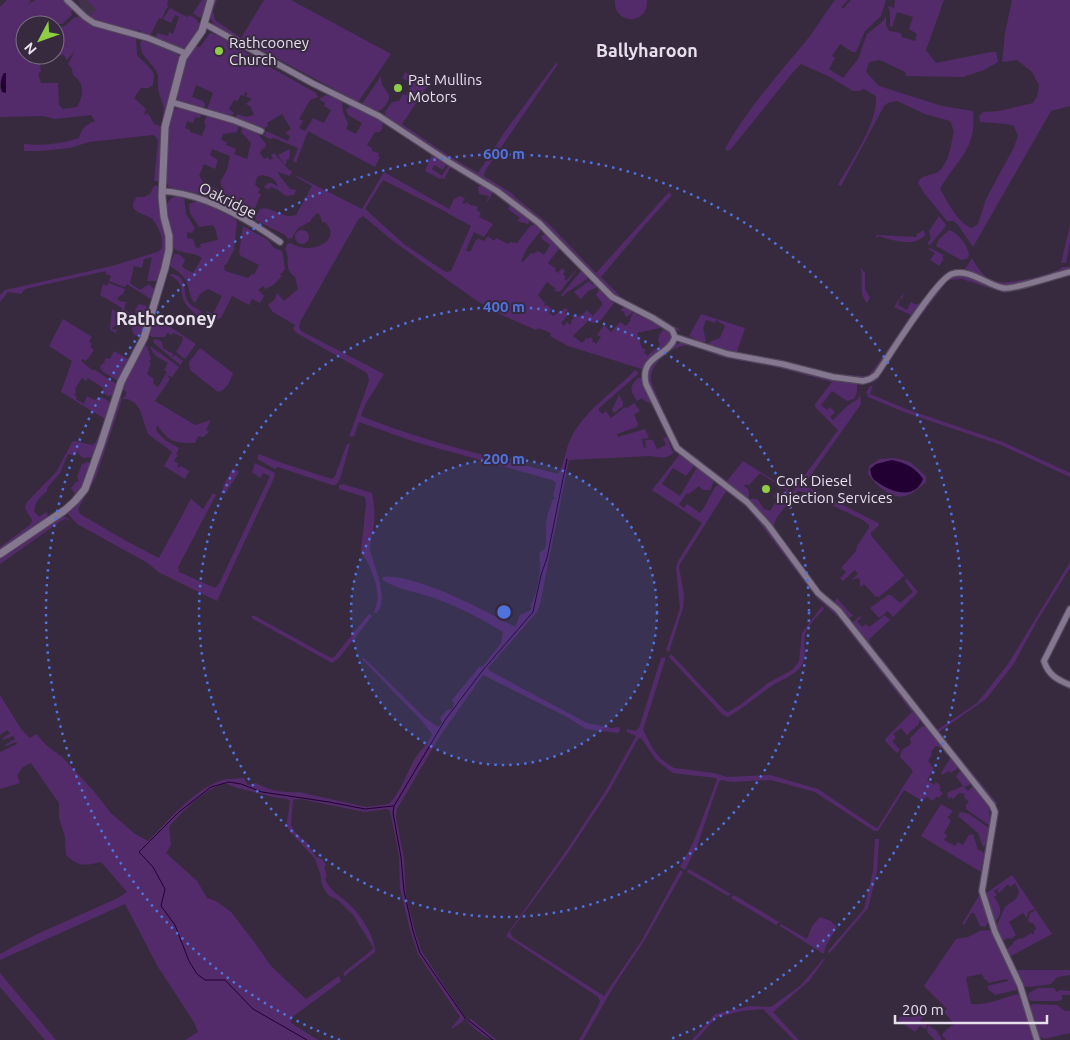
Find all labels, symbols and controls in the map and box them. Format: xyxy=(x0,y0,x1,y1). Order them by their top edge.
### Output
north arrow xyxy=(15,15,65,65)
place label: Rathcooney Church xyxy=(229,34,309,68)
text: N xyxy=(21,39,40,58)
district label: Ballyharoon xyxy=(596,40,698,60)
marker: Rathcooney Church xyxy=(213,45,225,57)
place label: Pat Mullins Motors xyxy=(408,71,482,105)
marker: Pat Mullins Motors xyxy=(392,82,404,94)
text: 600 m xyxy=(483,145,525,162)
street label: Oakridge xyxy=(196,179,260,221)
text: 400 m xyxy=(483,298,525,315)
district label: Rathcooney xyxy=(116,308,217,328)
text: 200 m xyxy=(483,450,525,467)
place label: Cork Diesel Injection Services xyxy=(776,472,892,506)
marker: Cork Diesel Injection Services xyxy=(760,483,772,495)
centre of rings xyxy=(495,603,513,621)
scale bar xyxy=(895,992,1048,1024)
text: 200 m xyxy=(902,1001,944,1018)

